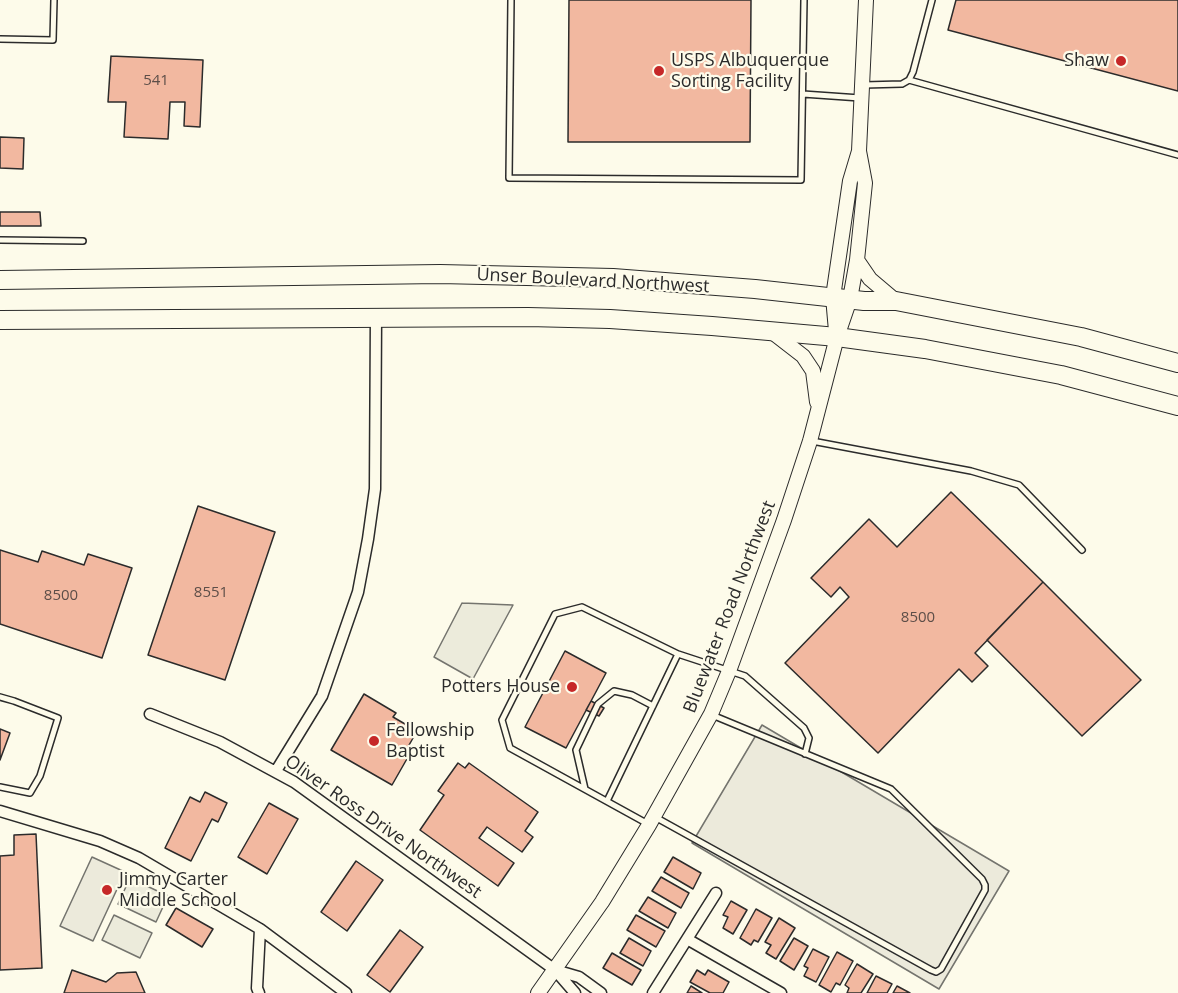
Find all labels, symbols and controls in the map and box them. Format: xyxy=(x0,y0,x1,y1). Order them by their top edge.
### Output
place label: USPS Albuquerque Sorting Facility xyxy=(671,50,829,92)
place label: Shaw xyxy=(1064,50,1109,72)
marker: Shaw xyxy=(1114,54,1128,68)
marker: USPS Albuquerque Sorting Facility xyxy=(652,64,666,78)
house number: 541 xyxy=(143,72,169,90)
street label: Unser Boulevard Northwest xyxy=(476,264,710,298)
street label: Bluewater Road Northwest xyxy=(679,498,781,716)
house number: 8551 xyxy=(194,584,228,602)
house number: 8500 xyxy=(44,587,78,605)
house number: 8500 xyxy=(901,609,935,627)
place label: Potters House xyxy=(441,676,560,698)
marker: Potters House xyxy=(565,680,579,694)
place label: Fellowship Baptist xyxy=(386,720,474,762)
marker: Fellowship Baptist xyxy=(367,734,381,748)
street label: Oliver Ross Drive Northwest xyxy=(281,751,485,903)
place label: Jimmy Carter Middle School xyxy=(119,869,237,912)
marker: Jimmy Carter Middle School xyxy=(100,883,114,897)

